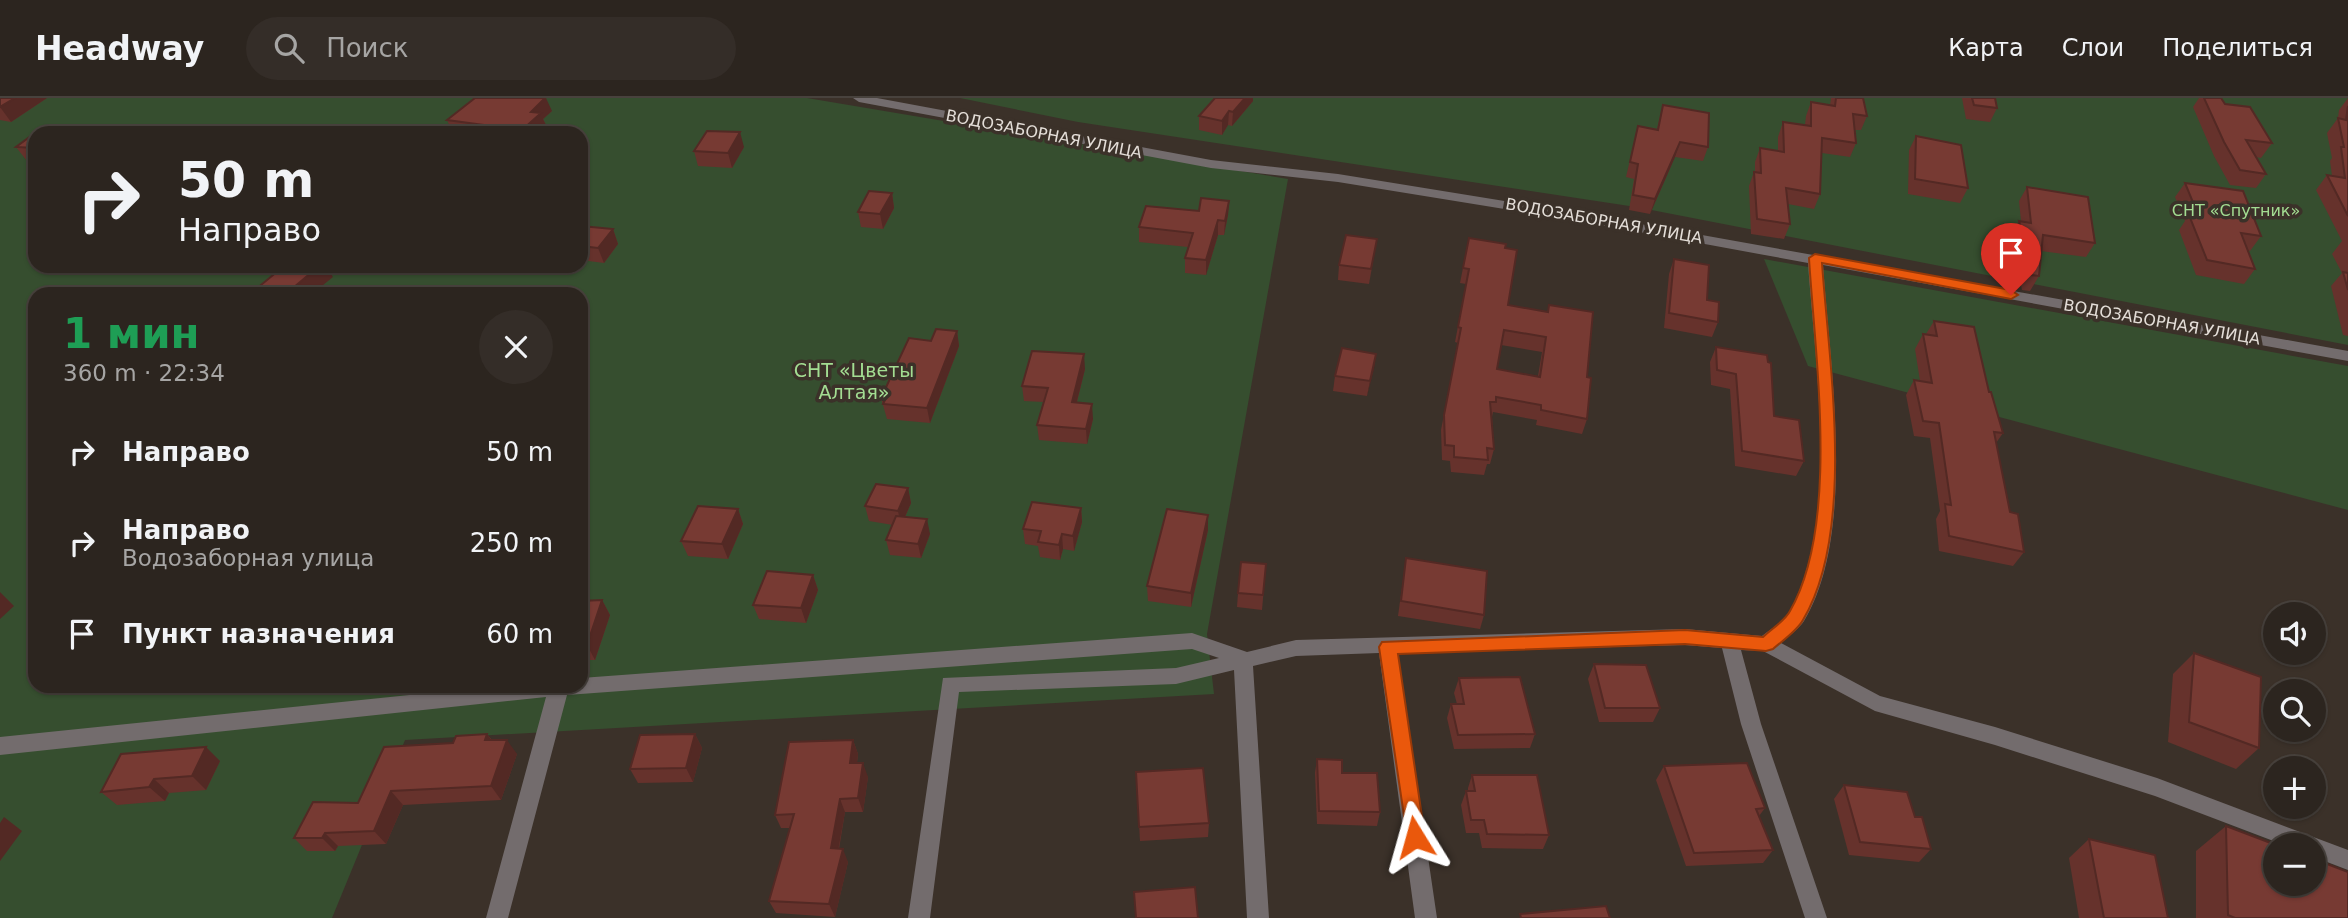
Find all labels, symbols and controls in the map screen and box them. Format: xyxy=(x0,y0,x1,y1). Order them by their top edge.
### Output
search box xyxy=(246,17,736,80)
text: Headway xyxy=(35,29,204,68)
icon: search xyxy=(270,29,308,67)
text: Поиск xyxy=(326,33,409,63)
text: Карта xyxy=(1948,34,2024,62)
text: Слои xyxy=(2062,34,2124,62)
text: Поделиться xyxy=(2162,34,2313,62)
street label: ВОДОЗАБОРНАЯ УЛИЦА xyxy=(944,106,1144,162)
text: 50 m xyxy=(178,152,314,209)
icon: right xyxy=(63,154,154,245)
street label: ВОДОЗАБОРНАЯ УЛИЦА xyxy=(1504,194,1704,248)
park label: СНТ «Спутник» xyxy=(2172,201,2300,220)
text: Направо xyxy=(178,211,321,249)
pin xyxy=(1981,223,2041,295)
icon: arrive xyxy=(1992,234,2030,272)
street label: ВОДОЗАБОРНАЯ УЛИЦА xyxy=(2062,295,2262,349)
text: 1 мин xyxy=(63,309,200,358)
button: close xyxy=(479,310,553,384)
park label: СНТ «Цветы Алтая» xyxy=(794,359,914,403)
text: 360 m · 22:34 xyxy=(63,360,225,386)
icon: right xyxy=(63,433,101,471)
text: Направо xyxy=(122,437,250,467)
text: 50 m xyxy=(486,437,553,467)
text: Направо xyxy=(122,515,250,545)
icon: right xyxy=(63,524,101,562)
text: 250 m xyxy=(470,528,553,558)
text: Водозаборная улица xyxy=(122,545,374,571)
map controls xyxy=(2263,602,2326,896)
button: sound xyxy=(2263,602,2326,665)
icon: arrive xyxy=(63,615,101,653)
text: Пункт назначения xyxy=(122,619,395,649)
text: 60 m xyxy=(486,619,553,649)
button: search xyxy=(2263,679,2326,742)
button: + xyxy=(2263,756,2326,819)
position arrow xyxy=(1378,800,1452,874)
button: − xyxy=(2263,833,2326,896)

